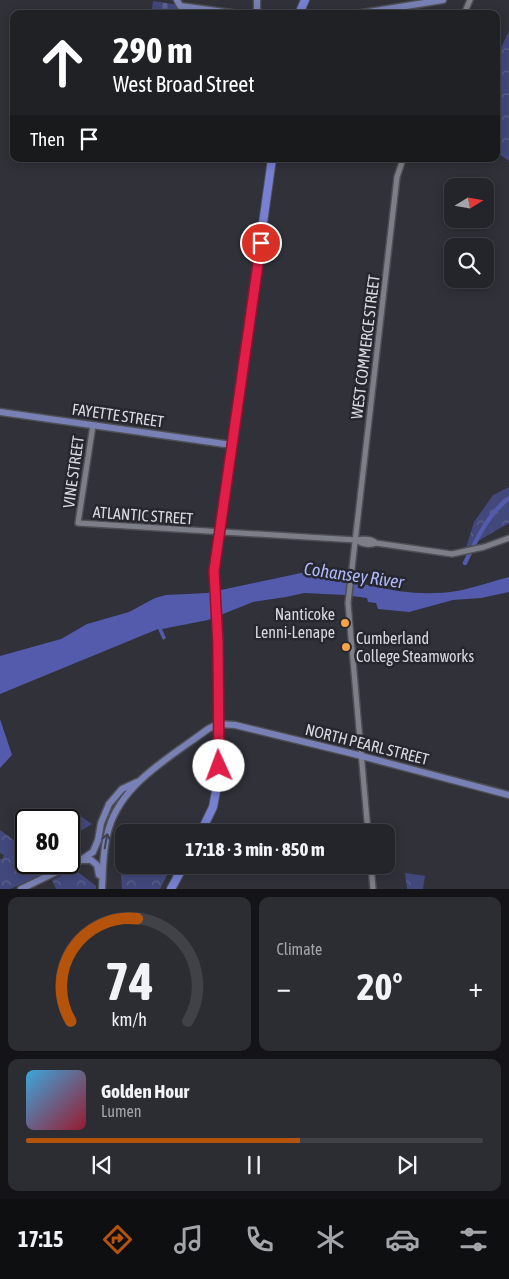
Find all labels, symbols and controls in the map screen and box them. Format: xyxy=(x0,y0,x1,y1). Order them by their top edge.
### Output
icon: ahead xyxy=(30,30,95,95)
text: 290 m xyxy=(113,30,192,70)
text: West Broad Street xyxy=(113,71,255,97)
icon: arrive xyxy=(75,125,103,153)
text: Then xyxy=(30,128,65,150)
north arrow xyxy=(444,178,494,228)
map controls xyxy=(444,178,494,288)
pin xyxy=(240,222,282,264)
icon: arrive xyxy=(247,229,275,257)
button: search xyxy=(444,238,494,288)
street label: WEST COMMERCE STREET xyxy=(347,274,383,420)
street label: FAYETTE STREET xyxy=(71,400,165,430)
street label: VINE STREET xyxy=(59,435,87,509)
street label: ATLANTIC STREET xyxy=(92,503,194,527)
water label: Cohansey River xyxy=(303,558,406,592)
place label: Nanticoke Lenni-Lenape xyxy=(255,605,335,642)
marker: Nanticoke Lenni-Lenape xyxy=(339,617,351,629)
place label: Cumberland College Steamworks xyxy=(356,629,474,666)
marker: Cumberland College Steamworks xyxy=(340,641,352,653)
street label: NORTH PEARL STREET xyxy=(303,720,431,768)
position arrow xyxy=(192,739,244,791)
speed limit sign: 80 xyxy=(15,809,80,874)
one-way arrow xyxy=(102,833,111,849)
text: 17:18 · 3 min · 850 m xyxy=(185,838,325,860)
text: Climate xyxy=(277,940,322,958)
text: 74 xyxy=(105,951,154,1011)
text: 20° xyxy=(357,965,403,1008)
text: − xyxy=(277,971,291,1003)
text: + xyxy=(468,971,483,1003)
text: km/h xyxy=(112,1009,147,1030)
text: Golden Hour xyxy=(101,1080,189,1102)
text: Lumen xyxy=(101,1102,141,1120)
icon: previous xyxy=(88,1151,116,1179)
icon: pause xyxy=(240,1151,268,1179)
icon: next xyxy=(393,1151,421,1179)
icon: directions xyxy=(100,1222,135,1257)
icon: music xyxy=(171,1222,206,1257)
icon: phone xyxy=(242,1222,277,1257)
icon: climate xyxy=(313,1222,348,1257)
icon: car xyxy=(385,1222,420,1257)
icon: filters xyxy=(456,1222,491,1257)
text: 17:15 xyxy=(18,1226,63,1252)

